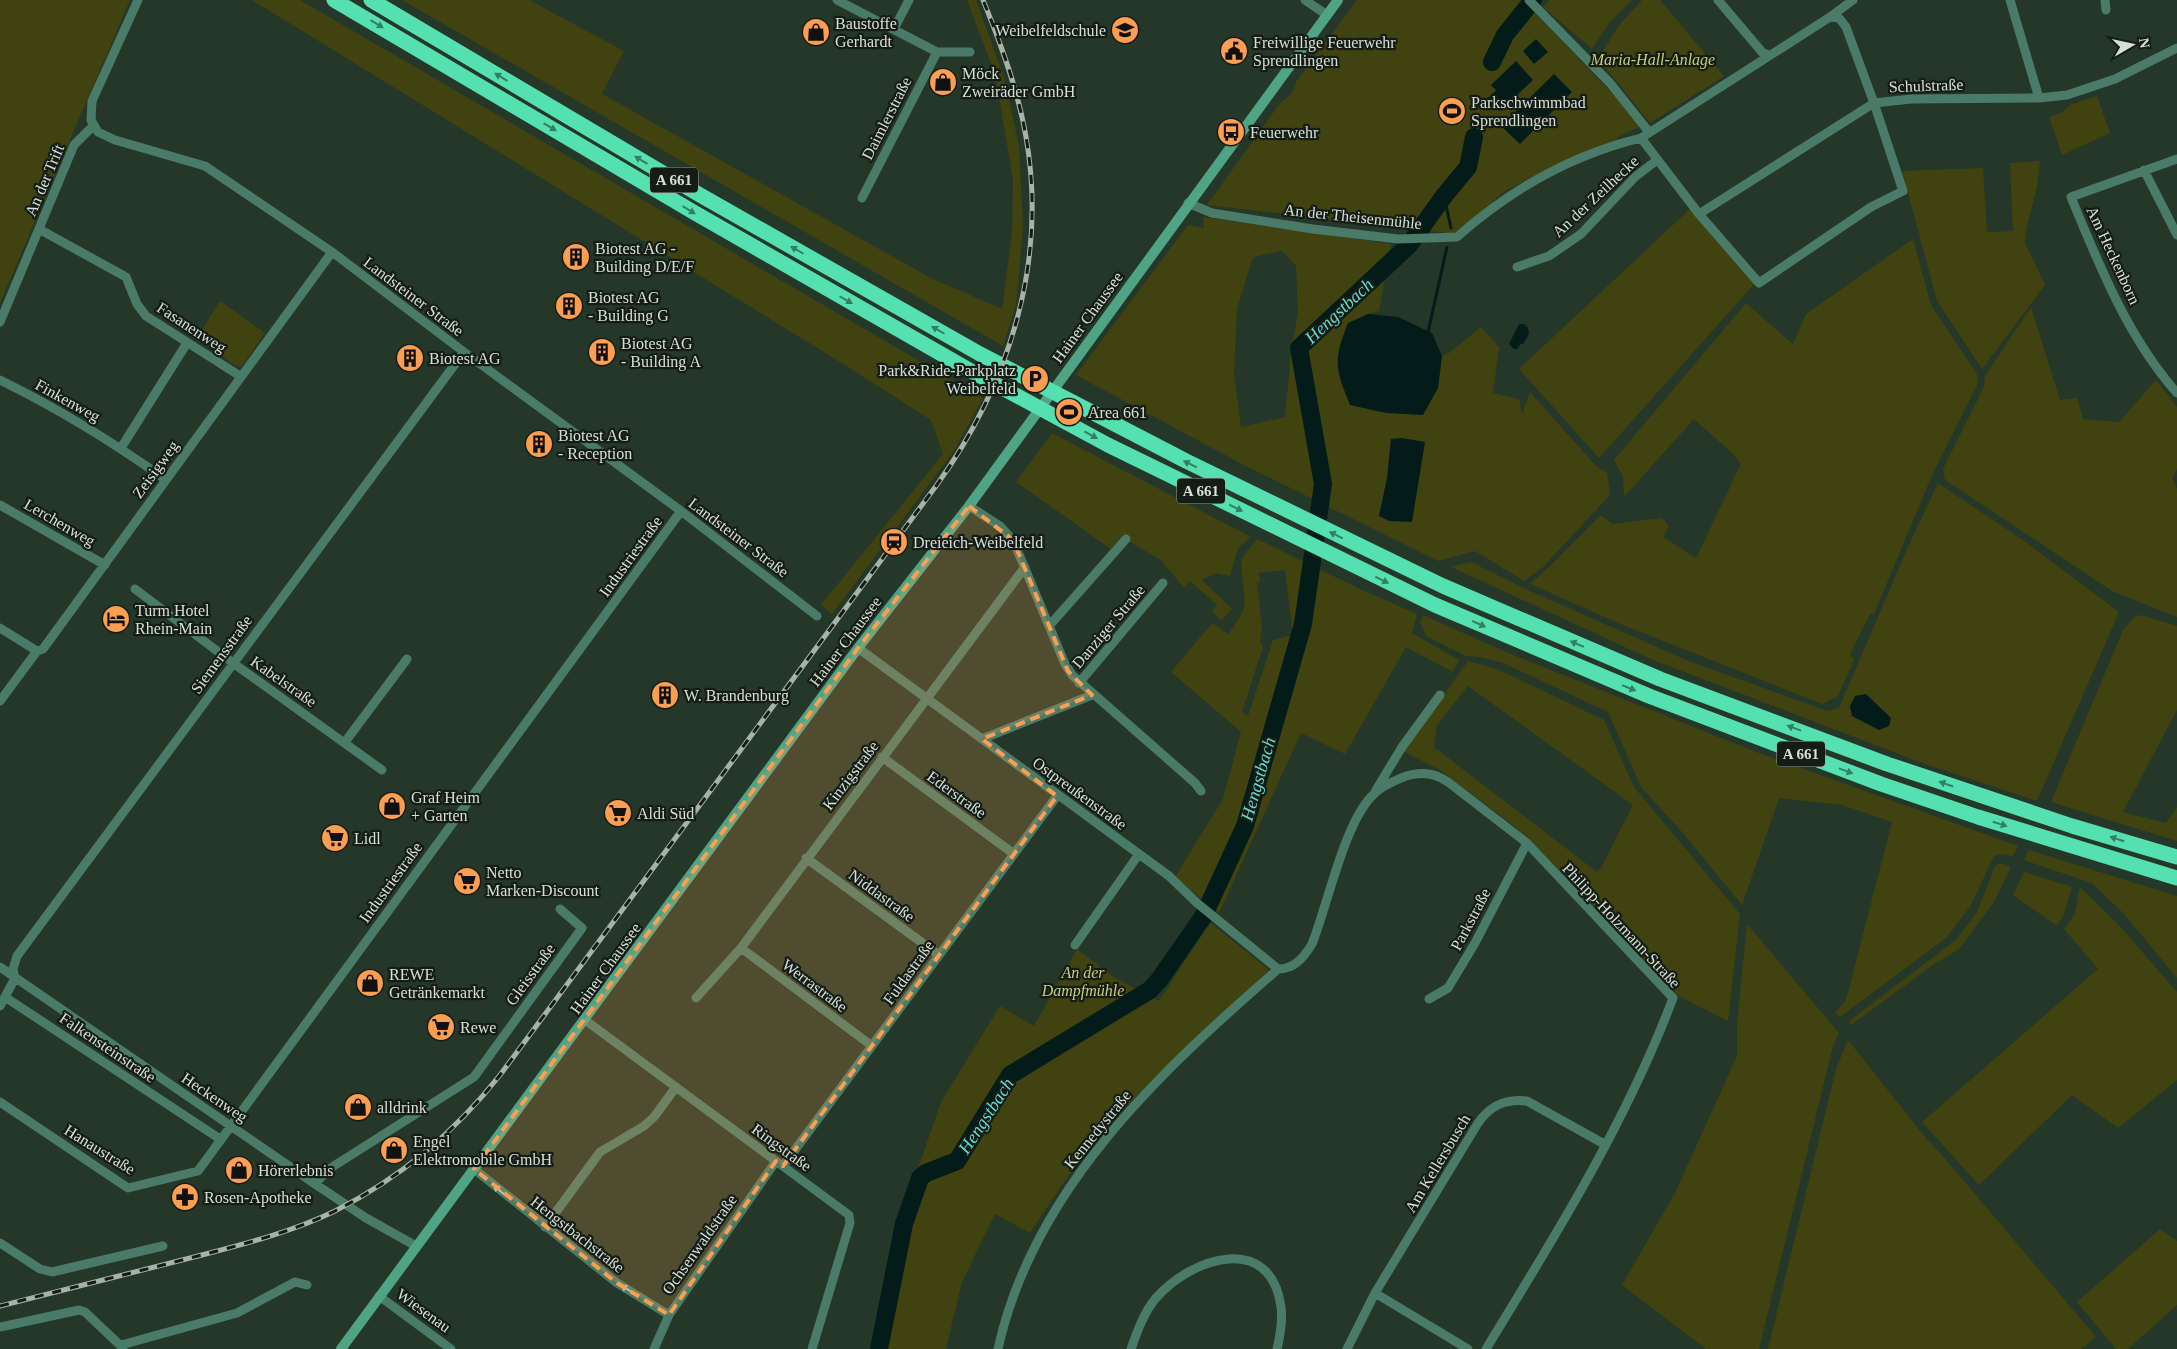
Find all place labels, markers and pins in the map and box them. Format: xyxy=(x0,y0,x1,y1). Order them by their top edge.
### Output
place label: Baustoffe Gerhardt xyxy=(835,15,897,50)
school or university icon: Weibelfeldschule xyxy=(1110,15,1140,45)
shop icon: Baustoffe Gerhardt xyxy=(801,17,831,47)
place label: Weibelfeldschule xyxy=(995,22,1106,39)
place label: Freiwillige Feuerwehr Sprendlingen xyxy=(1253,34,1396,70)
public building icon: Freiwillige Feuerwehr Sprendlingen xyxy=(1219,36,1249,66)
place label: Möck Zweiräder GmbH xyxy=(962,65,1076,100)
shop icon: Möck Zweiräder GmbH xyxy=(928,67,958,97)
place label: Parkschwimmbad Sprendlingen xyxy=(1471,94,1586,130)
sports icon: Parkschwimmbad Sprendlingen xyxy=(1437,96,1467,126)
bus stop icon: Feuerwehr xyxy=(1216,117,1246,147)
place label: Feuerwehr xyxy=(1250,124,1319,141)
place label: Biotest AG - Building D/E/F xyxy=(595,240,694,276)
building icon: Biotest AG - Building D/E/F xyxy=(561,242,591,272)
place label: Biotest AG - Building G xyxy=(588,289,669,325)
building icon: Biotest AG - Building G xyxy=(554,291,584,321)
place label: Biotest AG - Building A xyxy=(621,335,701,371)
building icon: Biotest AG - Building A xyxy=(587,337,617,367)
building icon: Biotest AG xyxy=(395,343,425,373)
place label: Biotest AG xyxy=(429,350,501,367)
place label: Park&Ride-Parkplatz Weibelfeld xyxy=(878,362,1016,397)
parking icon: Park&Ride-Parkplatz Weibelfeld xyxy=(1020,364,1050,394)
sports icon: Area 661 xyxy=(1054,397,1084,427)
place label: Area 661 xyxy=(1088,404,1147,421)
place label: Biotest AG - Reception xyxy=(558,427,632,463)
building icon: Biotest AG - Reception xyxy=(524,429,554,459)
station icon: Dreieich-Weibelfeld xyxy=(879,527,909,557)
place label: Dreieich-Weibelfeld xyxy=(913,534,1043,551)
place label: Turm Hotel Rhein-Main xyxy=(135,602,212,637)
hotel icon: Turm Hotel Rhein-Main xyxy=(101,604,131,634)
building icon: W. Brandenburg xyxy=(650,680,680,710)
place label: W. Brandenburg xyxy=(684,687,789,705)
place label: Graf Heim + Garten xyxy=(411,789,480,824)
shop icon: Graf Heim + Garten xyxy=(377,791,407,821)
supermarket icon: Aldi Süd xyxy=(603,798,633,828)
place label: Aldi Süd xyxy=(637,805,694,822)
supermarket icon: Lidl xyxy=(320,823,350,853)
place label: Lidl xyxy=(354,830,381,847)
place label: Netto Marken-Discount xyxy=(486,864,599,899)
supermarket icon: Netto Marken-Discount xyxy=(452,866,482,896)
place label: REWE Getränkemarkt xyxy=(389,966,486,1001)
shop icon: REWE Getränkemarkt xyxy=(355,968,385,998)
supermarket icon: Rewe xyxy=(426,1012,456,1042)
place label: Rewe xyxy=(460,1019,496,1036)
shop icon: alldrink xyxy=(343,1092,373,1122)
place label: alldrink xyxy=(377,1099,427,1116)
place label: Engel Elektromobile GmbH xyxy=(413,1133,553,1168)
shop icon: Engel Elektromobile GmbH xyxy=(379,1135,409,1165)
shop icon: Hörerlebnis xyxy=(224,1155,254,1185)
place label: Hörerlebnis xyxy=(258,1162,334,1179)
pharmacy icon: Rosen-Apotheke xyxy=(170,1182,200,1212)
place label: Rosen-Apotheke xyxy=(204,1189,312,1207)

